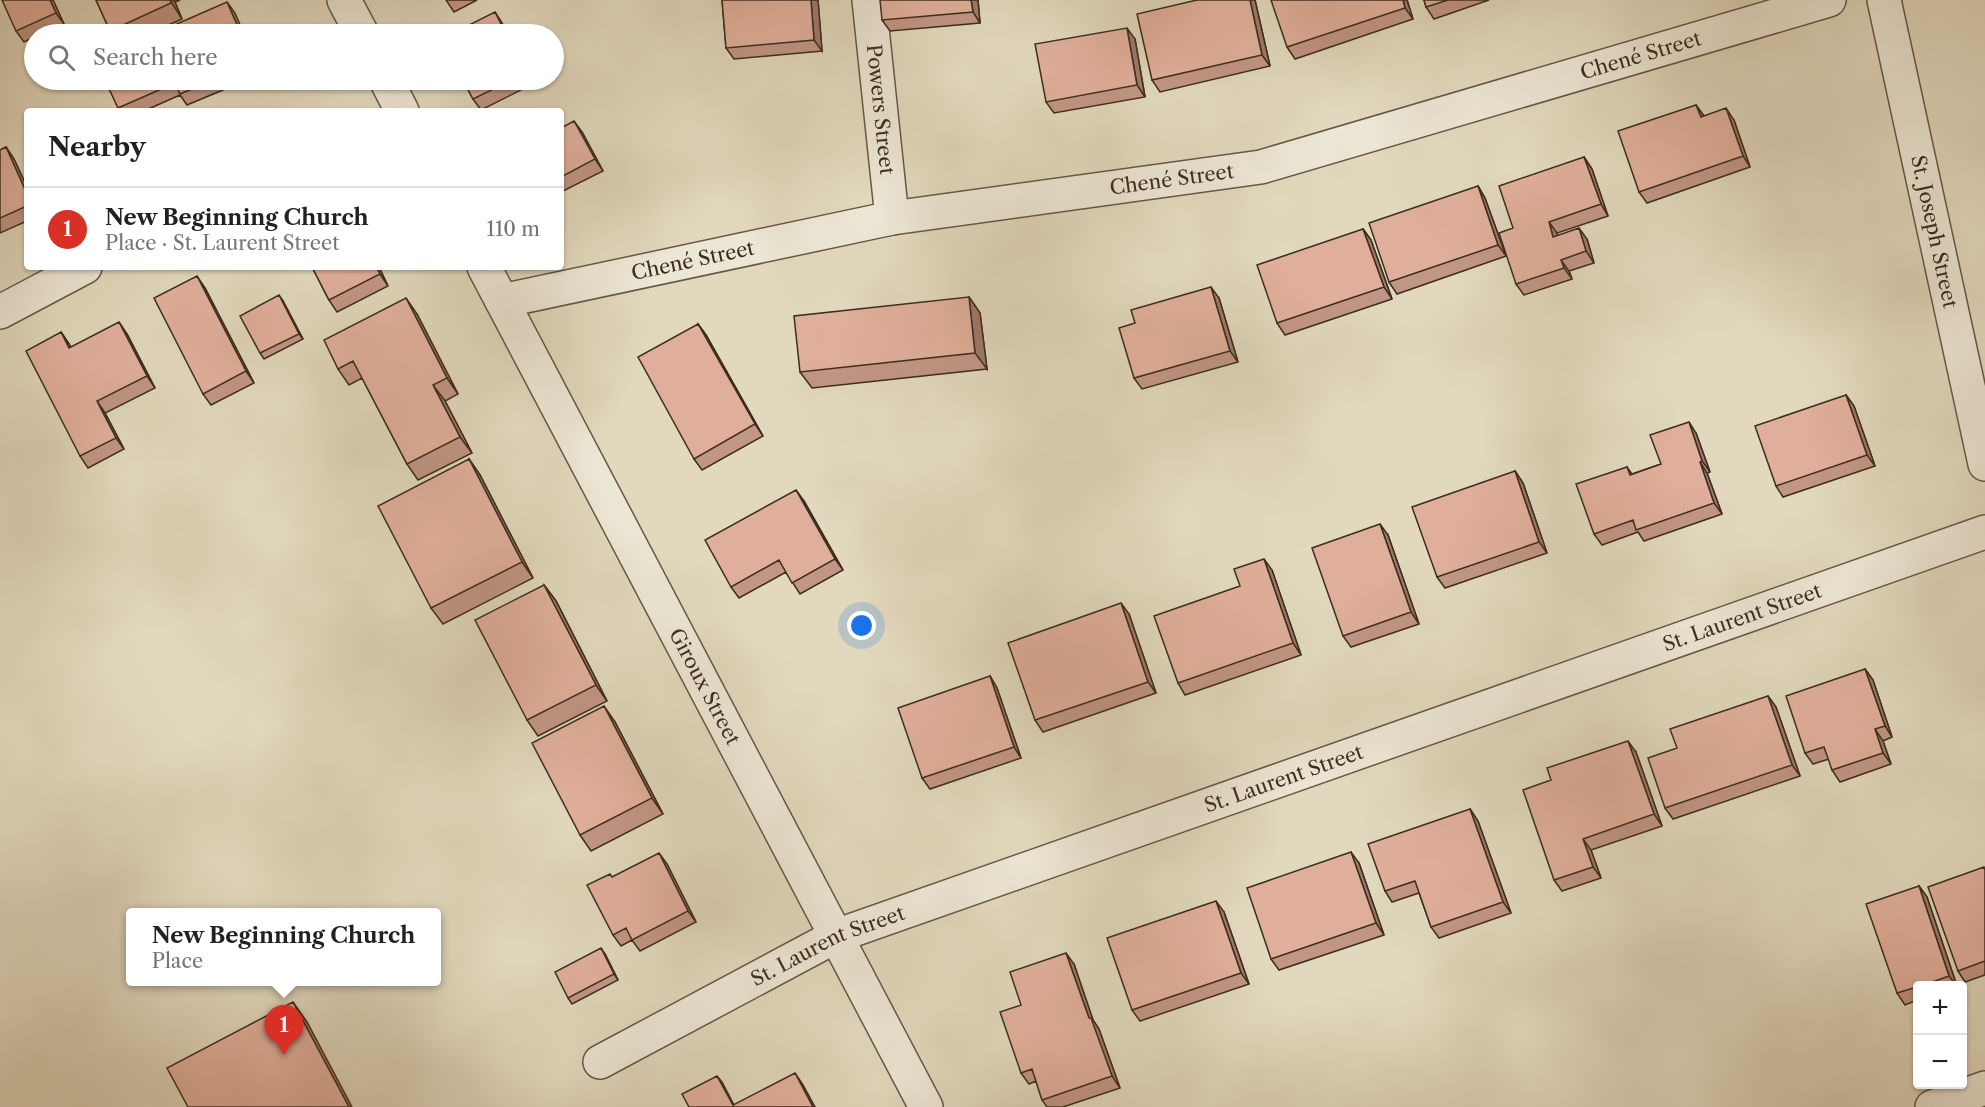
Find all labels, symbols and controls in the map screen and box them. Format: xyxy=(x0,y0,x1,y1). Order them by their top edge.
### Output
search box xyxy=(24,24,564,90)
street label: Chené Street xyxy=(1577,26,1704,85)
icon: search xyxy=(45,41,78,74)
street label: Powers Street xyxy=(862,43,899,176)
text: Search here xyxy=(93,44,218,71)
text: Nearby xyxy=(48,131,146,163)
street label: St. Joseph Street xyxy=(1906,153,1963,310)
street label: Chené Street xyxy=(1108,159,1235,200)
text: New Beginning Church xyxy=(105,204,369,231)
text: 1 xyxy=(63,217,72,241)
text: 110 m xyxy=(487,217,540,241)
text: Place · St. Laurent Street xyxy=(105,231,339,255)
street label: Chené Street xyxy=(629,236,756,285)
street label: St. Laurent Street xyxy=(1659,578,1825,656)
your location xyxy=(847,611,876,640)
street label: Giroux Street xyxy=(664,624,745,749)
street label: St. Laurent Street xyxy=(1201,740,1366,818)
street label: St. Laurent Street xyxy=(747,901,908,991)
popup xyxy=(126,908,441,986)
text: New Beginning Church xyxy=(152,922,415,949)
text: Place xyxy=(152,949,203,973)
map controls xyxy=(1913,981,1967,1089)
button: + xyxy=(1913,981,1967,1035)
pin: 1 xyxy=(264,1006,304,1055)
button: − xyxy=(1913,1035,1967,1089)

